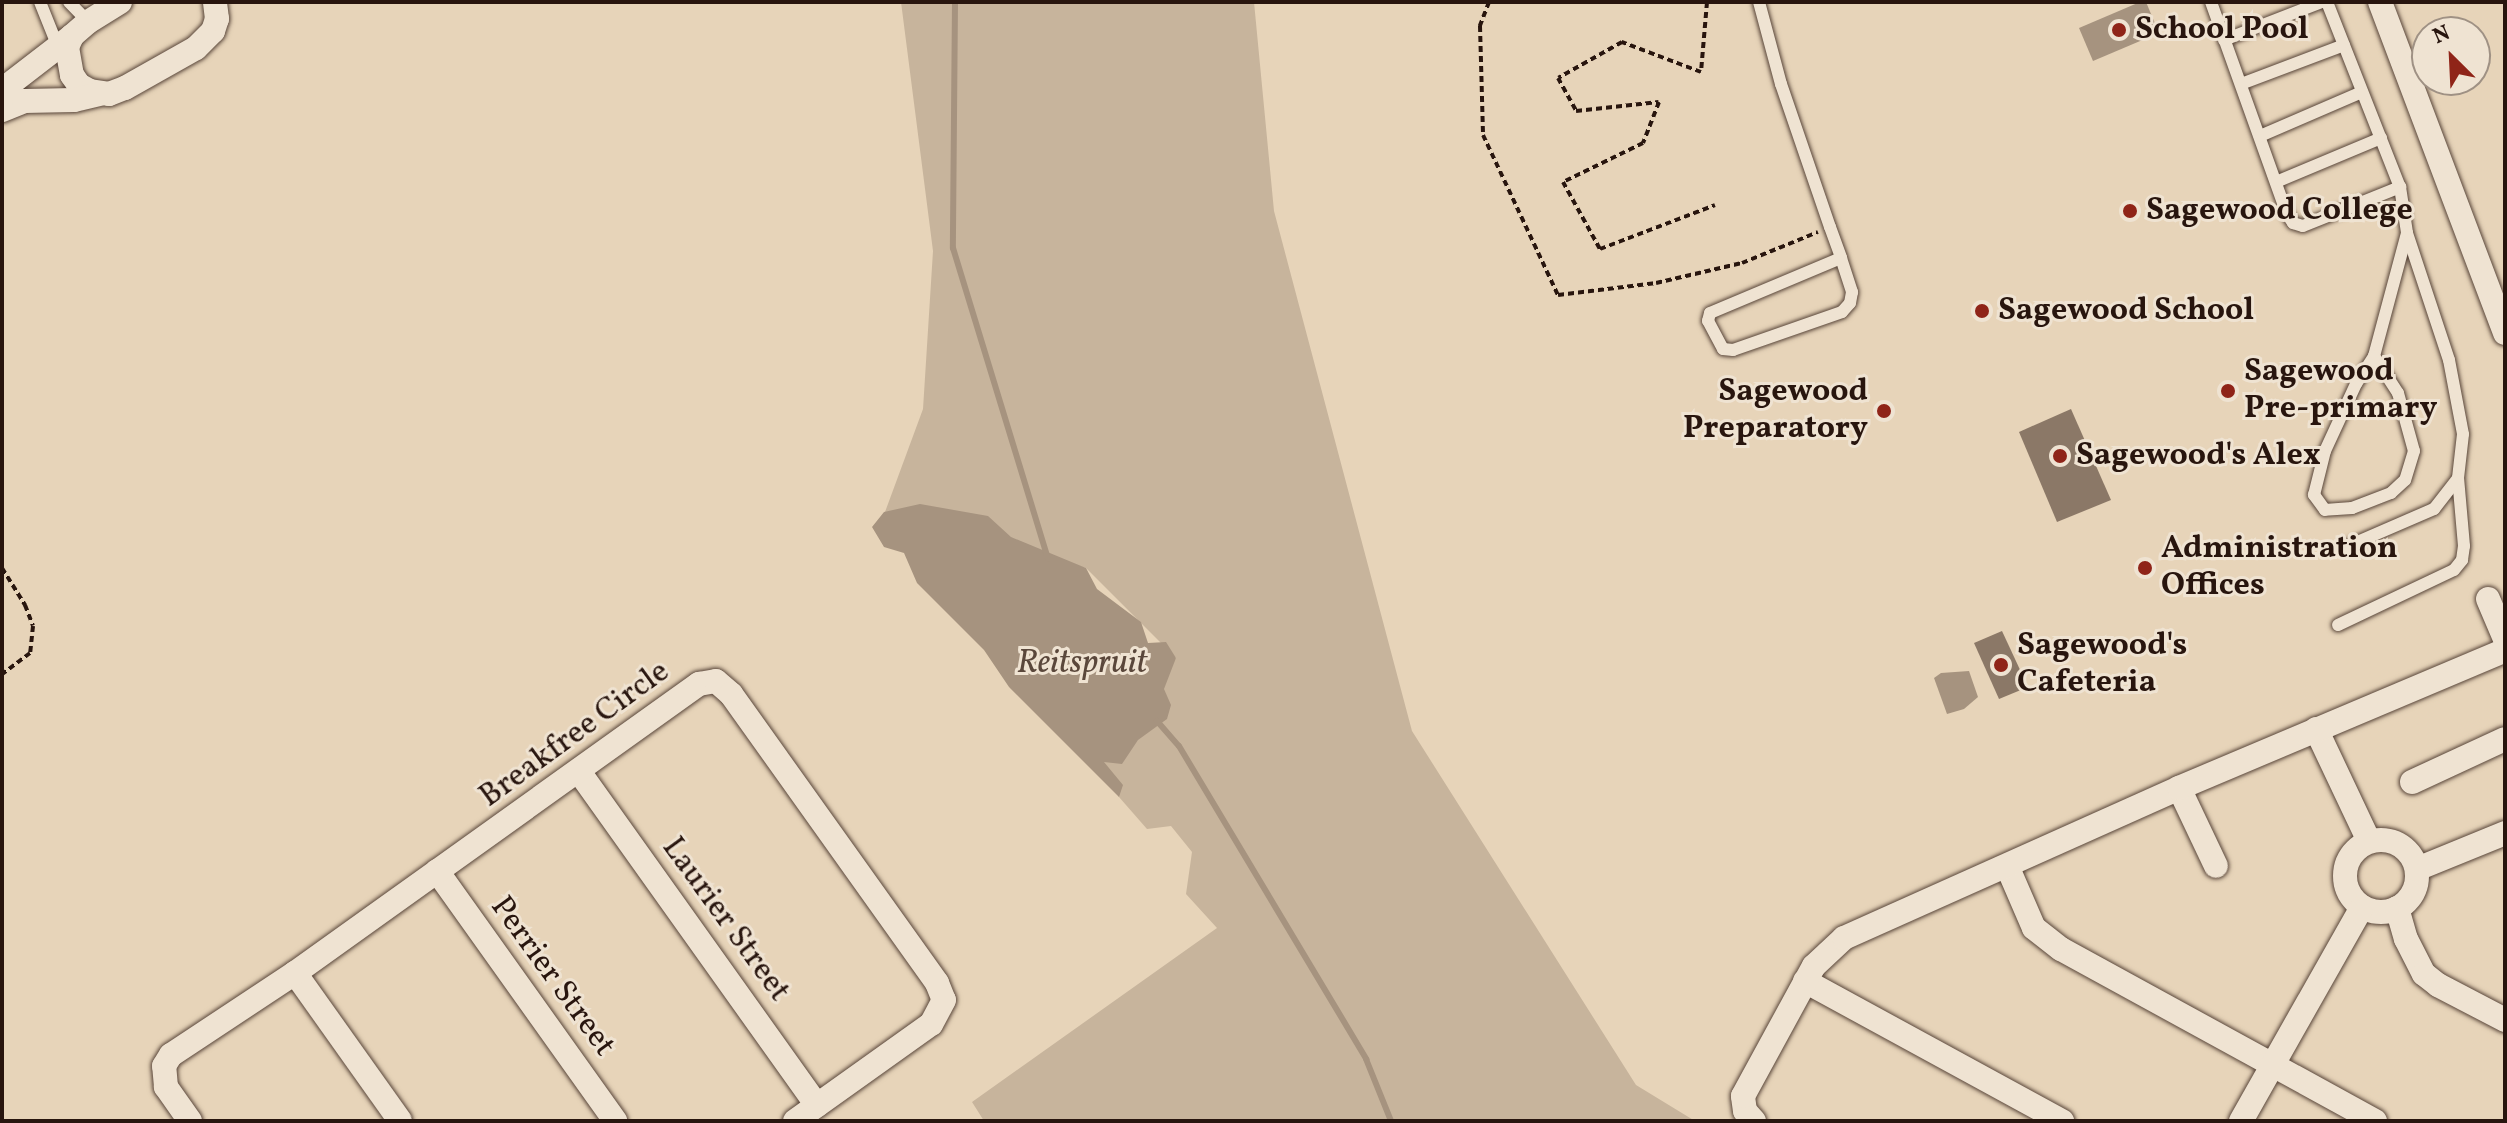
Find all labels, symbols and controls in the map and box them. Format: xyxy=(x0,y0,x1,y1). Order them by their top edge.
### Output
place label: School Pool xyxy=(2135,11,2309,49)
north arrow xyxy=(2411,16,2491,96)
text: N xyxy=(2428,18,2455,53)
marker: School Pool xyxy=(2110,21,2128,39)
place label: Sagewood College xyxy=(2146,192,2413,230)
marker: Sagewood College xyxy=(2121,202,2139,220)
place label: Sagewood School xyxy=(1998,292,2254,330)
marker: Sagewood School xyxy=(1973,302,1991,320)
place label: Sagewood Pre-primary xyxy=(2244,354,2437,429)
place label: Sagewood Preparatory xyxy=(1683,374,1868,449)
marker: Sagewood Pre-primary xyxy=(2219,382,2237,400)
marker: Sagewood Preparatory xyxy=(1875,402,1893,420)
place label: Sagewood's Alex xyxy=(2076,437,2321,475)
marker: Sagewood's Alex xyxy=(2051,447,2069,465)
place label: Administration Offices xyxy=(2161,531,2398,606)
marker: Administration Offices xyxy=(2136,559,2154,577)
place label: Sagewood's Cafeteria xyxy=(2017,628,2187,703)
water label: Reitspruit xyxy=(1017,644,1147,684)
street label: Breakfree Circle xyxy=(473,653,677,817)
marker: Sagewood's Cafeteria xyxy=(1992,656,2010,674)
street label: Laurier Street xyxy=(653,830,797,1010)
street label: Perrier Street xyxy=(481,889,623,1065)

